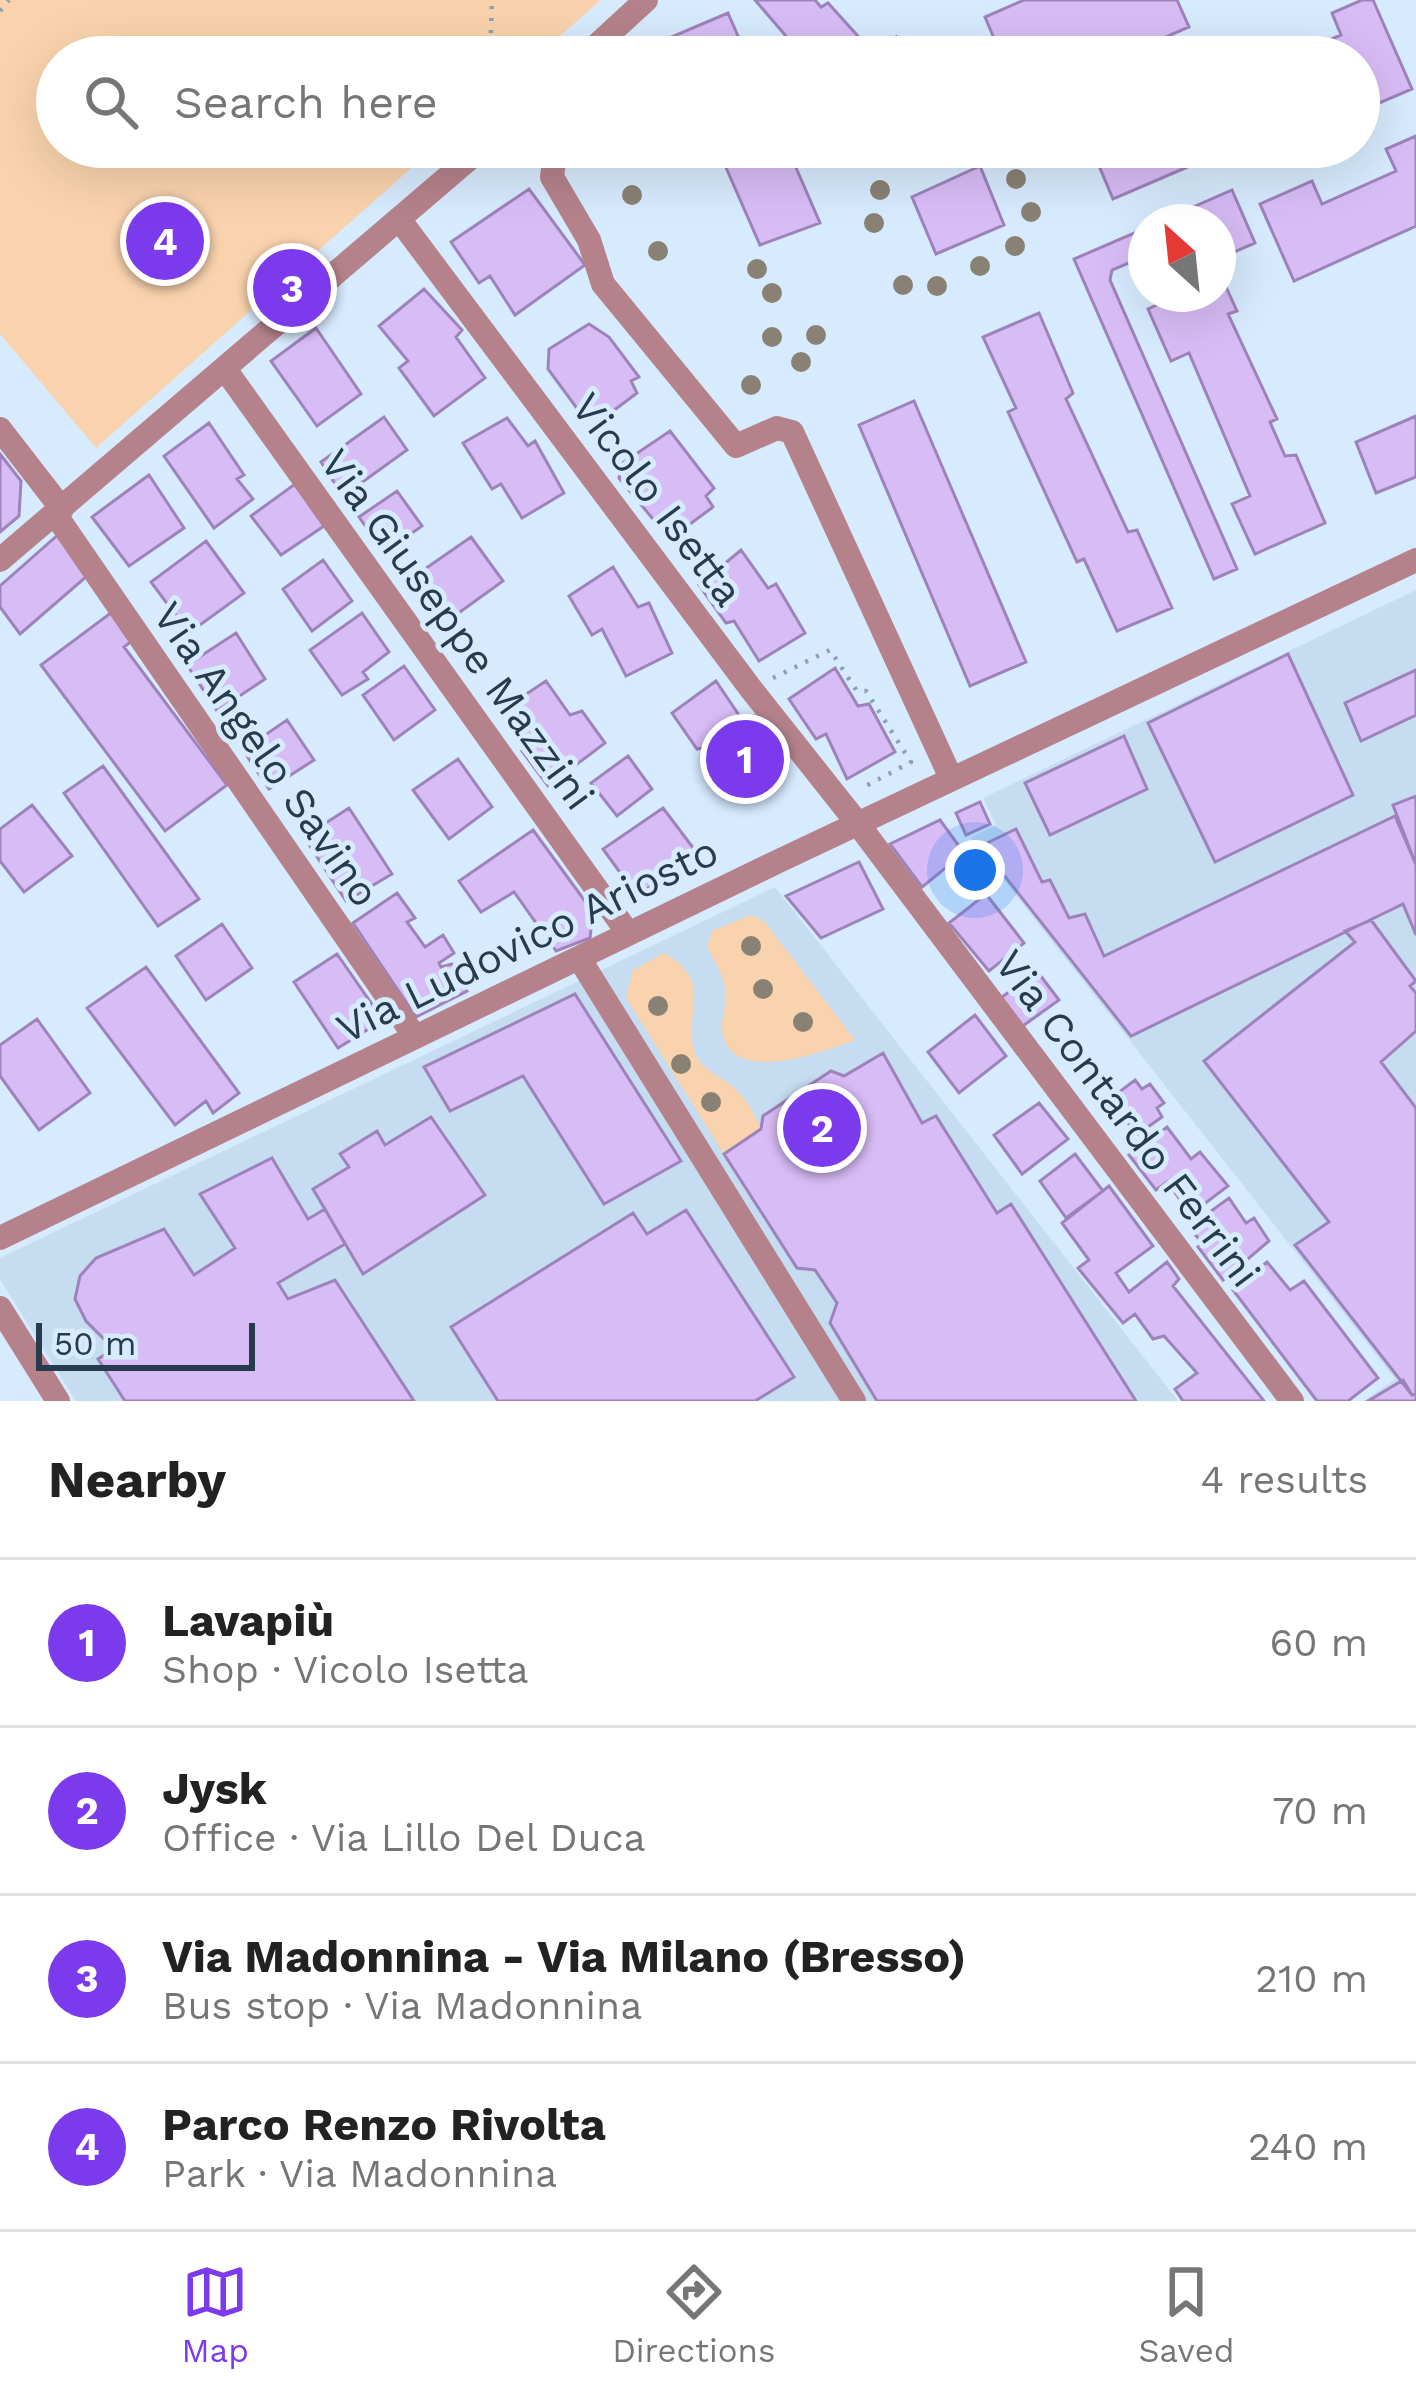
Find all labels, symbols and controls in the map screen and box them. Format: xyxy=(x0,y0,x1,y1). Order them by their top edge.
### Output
search box xyxy=(36,36,1380,168)
icon: search xyxy=(78,69,144,135)
text: Search here xyxy=(174,76,438,129)
pin: 4 xyxy=(126,196,204,286)
north arrow xyxy=(1128,204,1236,312)
pin: 3 xyxy=(253,243,331,333)
street label: Vicolo Isetta xyxy=(562,383,753,615)
street label: Via Giuseppe Mazzini xyxy=(310,440,605,819)
street label: Via Angelo Savino xyxy=(143,593,390,916)
pin: 1 xyxy=(706,714,784,804)
street label: Via Ludovico Ariosto xyxy=(329,826,726,1053)
your location xyxy=(945,840,1005,900)
street label: Via Contardo Ferrini xyxy=(985,940,1270,1296)
pin: 2 xyxy=(783,1083,861,1173)
scale bar xyxy=(36,1317,255,1370)
text: 50 m xyxy=(54,1324,136,1363)
text: Nearby xyxy=(48,1450,226,1509)
text: 4 results xyxy=(1200,1457,1368,1502)
text: Lavapiù xyxy=(162,1594,334,1647)
text: 1 xyxy=(79,1620,95,1665)
text: 60 m xyxy=(1270,1620,1368,1665)
text: Shop · Vicolo Isetta xyxy=(162,1647,529,1692)
text: Jysk xyxy=(162,1762,267,1815)
text: 2 xyxy=(75,1788,99,1833)
text: 70 m xyxy=(1272,1788,1368,1833)
text: Office · Via Lillo Del Duca xyxy=(162,1815,646,1860)
text: Via Madonnina - Via Milano (Bresso) xyxy=(162,1930,966,1983)
text: 3 xyxy=(75,1956,99,2001)
text: 210 m xyxy=(1255,1956,1368,2001)
text: Bus stop · Via Madonnina xyxy=(162,1983,642,2028)
text: Parco Renzo Rivolta xyxy=(162,2098,606,2151)
text: 4 xyxy=(74,2124,100,2169)
text: 240 m xyxy=(1248,2124,1368,2169)
text: Park · Via Madonnina xyxy=(162,2151,557,2196)
tab: Map xyxy=(182,2259,249,2370)
tab: Directions xyxy=(612,2259,775,2370)
tab: Saved xyxy=(1139,2259,1234,2370)

